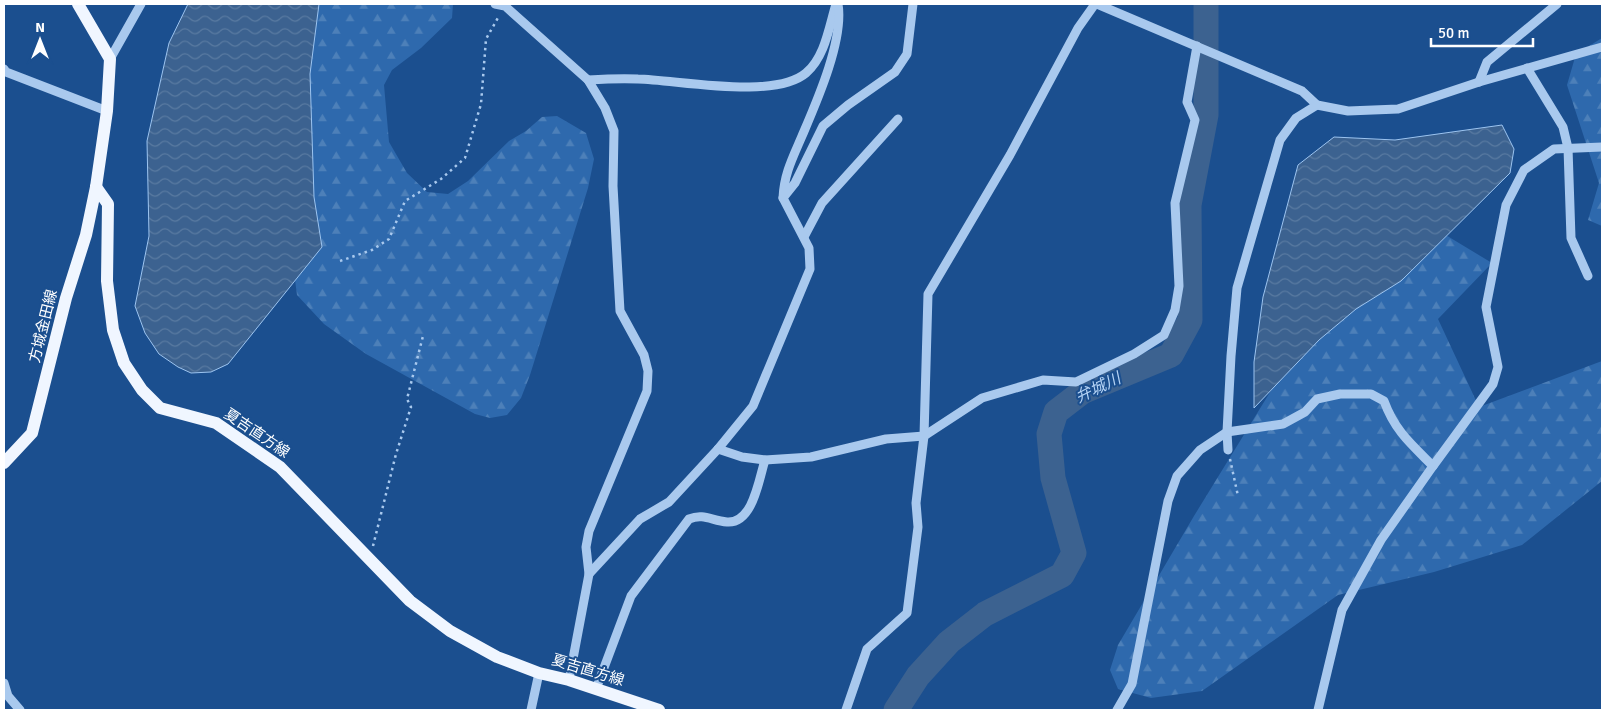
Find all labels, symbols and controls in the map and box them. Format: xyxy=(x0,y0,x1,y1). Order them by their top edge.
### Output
north arrow xyxy=(15,15,65,65)
scale bar xyxy=(1431,15,1534,47)
text: N xyxy=(35,19,45,36)
text: 50 m xyxy=(1438,24,1469,42)
street label: 方城金田線 xyxy=(25,287,61,365)
water label: 弁城川 xyxy=(1072,368,1126,408)
street label: 夏吉直方線 xyxy=(221,405,293,461)
street label: 夏吉直方線 xyxy=(549,650,627,690)

